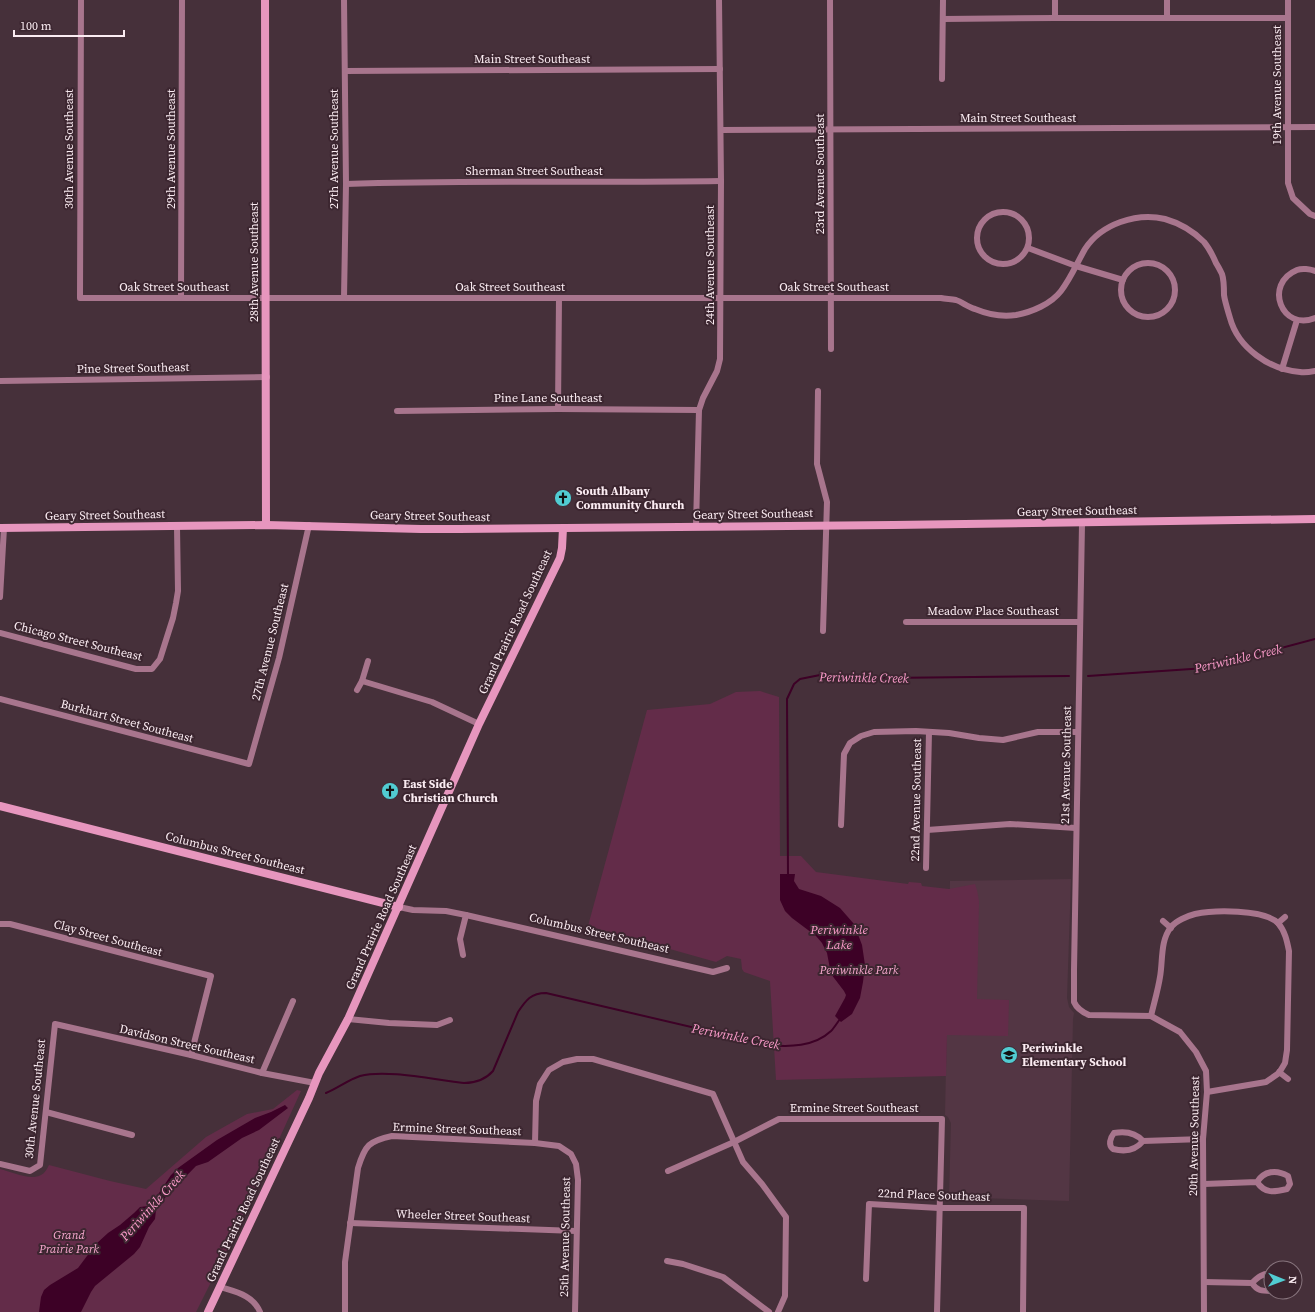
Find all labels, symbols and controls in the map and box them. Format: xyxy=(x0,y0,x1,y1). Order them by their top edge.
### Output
scale bar xyxy=(14,12,124,38)
text: 100 m xyxy=(20,18,52,34)
street label: 19th Avenue Southeast xyxy=(1269,25,1285,145)
street label: Main Street Southeast xyxy=(474,51,590,67)
street label: 30th Avenue Southeast xyxy=(61,89,77,209)
street label: 29th Avenue Southeast xyxy=(163,89,179,209)
street label: 27th Avenue Southeast xyxy=(326,89,342,209)
street label: Main Street Southeast xyxy=(960,110,1076,126)
street label: 23rd Avenue Southeast xyxy=(812,114,828,234)
street label: Sherman Street Southeast xyxy=(465,163,603,179)
street label: 28th Avenue Southeast xyxy=(246,202,262,322)
street label: 24th Avenue Southeast xyxy=(702,205,718,325)
street label: Oak Street Southeast xyxy=(119,279,229,295)
street label: Oak Street Southeast xyxy=(455,279,565,295)
street label: Oak Street Southeast xyxy=(779,279,889,295)
street label: Pine Street Southeast xyxy=(77,359,190,377)
street label: Pine Lane Southeast xyxy=(494,390,602,406)
place label: South Albany Community Church xyxy=(576,483,685,513)
church icon: South Albany Community Church xyxy=(553,488,573,508)
street label: Geary Street Southeast xyxy=(1017,502,1137,520)
street label: Geary Street Southeast xyxy=(693,505,813,523)
street label: Geary Street Southeast xyxy=(45,506,165,524)
street label: Geary Street Southeast xyxy=(370,507,490,525)
street label: Grand Prairie Road Southeast xyxy=(475,547,555,697)
street label: 27th Avenue Southeast xyxy=(248,582,292,702)
street label: Meadow Place Southeast xyxy=(927,603,1059,619)
street label: Chicago Street Southeast xyxy=(12,617,144,665)
water label: Periwinkle Creek xyxy=(1192,640,1285,677)
water label: Periwinkle Creek xyxy=(818,668,910,687)
street label: Burkhart Street Southeast xyxy=(59,696,195,746)
street label: 21st Avenue Southeast xyxy=(1057,706,1075,824)
street label: 22nd Avenue Southeast xyxy=(907,738,925,862)
place label: East Side Christian Church xyxy=(403,776,498,806)
church icon: East Side Christian Church xyxy=(380,781,400,801)
street label: Columbus Street Southeast xyxy=(164,828,306,878)
street label: Grand Prairie Road Southeast xyxy=(342,842,420,992)
street label: Columbus Street Southeast xyxy=(528,909,670,957)
street label: Clay Street Southeast xyxy=(52,916,164,960)
water label: Periwinkle Lake xyxy=(809,921,868,953)
park label: Periwinkle Park xyxy=(819,962,899,978)
water label: Periwinkle Creek xyxy=(689,1019,782,1054)
street label: Davidson Street Southeast xyxy=(118,1021,256,1067)
street label: 30th Avenue Southeast xyxy=(21,1038,49,1160)
place label: Periwinkle Elementary School xyxy=(1022,1040,1127,1070)
school or university icon: Periwinkle Elementary School xyxy=(999,1045,1019,1065)
street label: 20th Avenue Southeast xyxy=(1185,1076,1203,1196)
street label: Ermine Street Southeast xyxy=(790,1100,918,1116)
street label: Ermine Street Southeast xyxy=(392,1119,522,1139)
street label: Grand Prairie Road Southeast xyxy=(203,1135,283,1285)
water label: Periwinkle Creek xyxy=(115,1166,189,1245)
street label: 25th Avenue Southeast xyxy=(556,1177,574,1297)
street label: 22nd Place Southeast xyxy=(878,1185,990,1205)
street label: Wheeler Street Southeast xyxy=(396,1206,530,1226)
park label: Grand Prairie Park xyxy=(38,1227,99,1257)
north arrow xyxy=(1263,1260,1303,1300)
text: N xyxy=(1285,1276,1300,1284)

